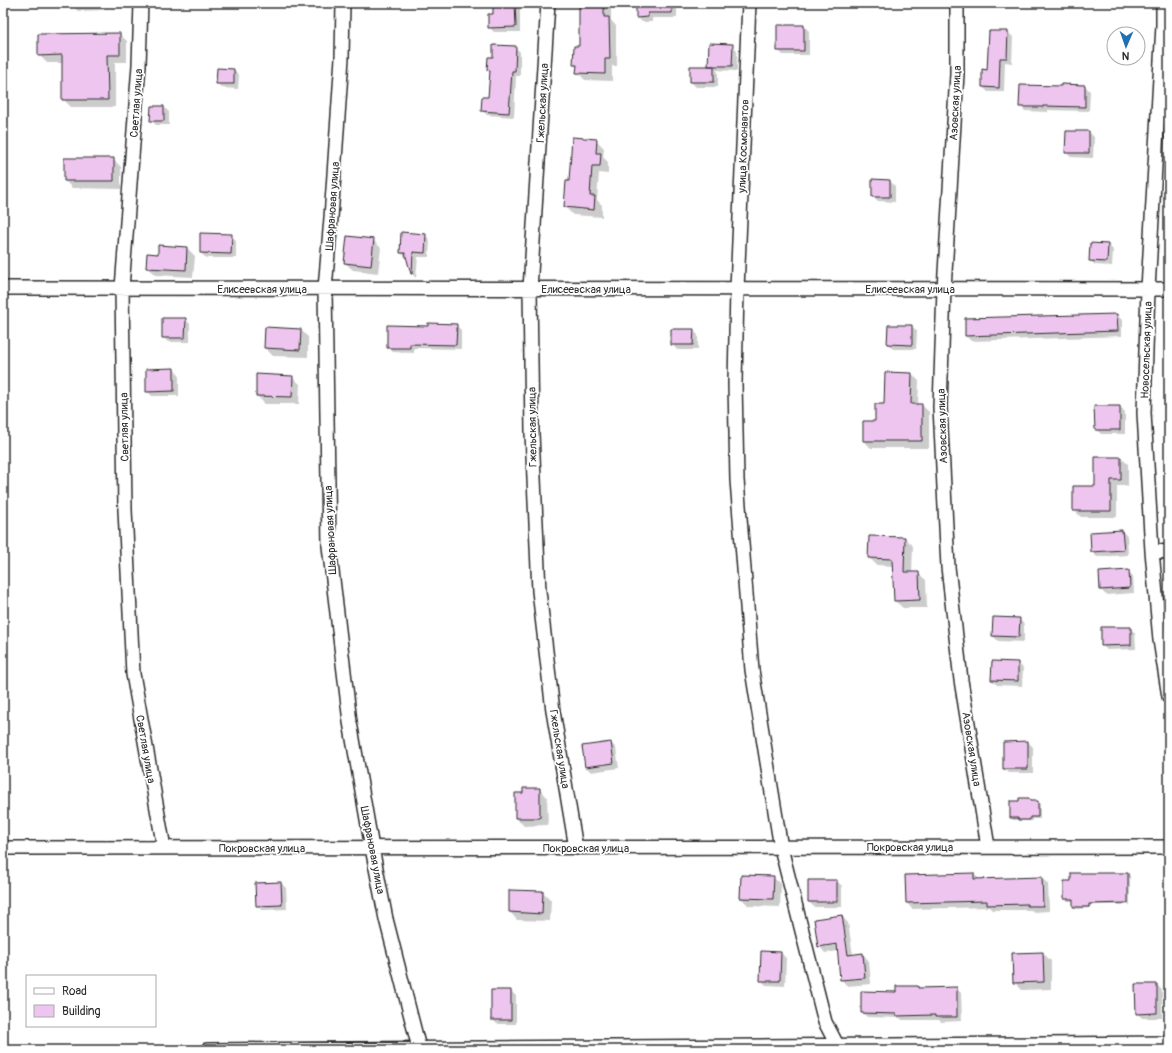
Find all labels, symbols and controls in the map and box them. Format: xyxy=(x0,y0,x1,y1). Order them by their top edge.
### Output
north arrow xyxy=(1106,26,1146,66)
text: N xyxy=(1121,49,1130,62)
street label: Гжельская улица xyxy=(534,63,551,143)
street label: Азовская улица xyxy=(947,65,964,141)
street label: Светлая улица xyxy=(128,68,145,138)
street label: улица Космонавтов xyxy=(735,99,752,194)
street label: Шафрановая улица xyxy=(323,161,342,251)
street label: Елисеевская улица xyxy=(217,283,307,296)
street label: Елисеевская улица xyxy=(541,283,631,296)
street label: Елисеевская улица xyxy=(865,283,955,296)
street label: Новосельская улица xyxy=(1138,301,1155,399)
street label: Гжельская улица xyxy=(525,387,540,467)
street label: Азовская улица xyxy=(935,388,950,464)
street label: Светлая улица xyxy=(117,392,132,462)
street label: Шафрановая улица xyxy=(322,485,339,575)
street label: Гжельская улица xyxy=(547,709,572,790)
street label: Азовская улица xyxy=(959,711,984,787)
street label: Светлая улица xyxy=(133,714,158,784)
street label: Шафрановая улица xyxy=(358,805,387,895)
street label: Покровская улица xyxy=(867,841,953,854)
street label: Покровская улица xyxy=(219,842,305,855)
street label: Покровская улица xyxy=(543,842,629,855)
legend xyxy=(26,975,156,1027)
text: Road xyxy=(62,984,87,999)
text: Building xyxy=(62,1004,101,1019)

